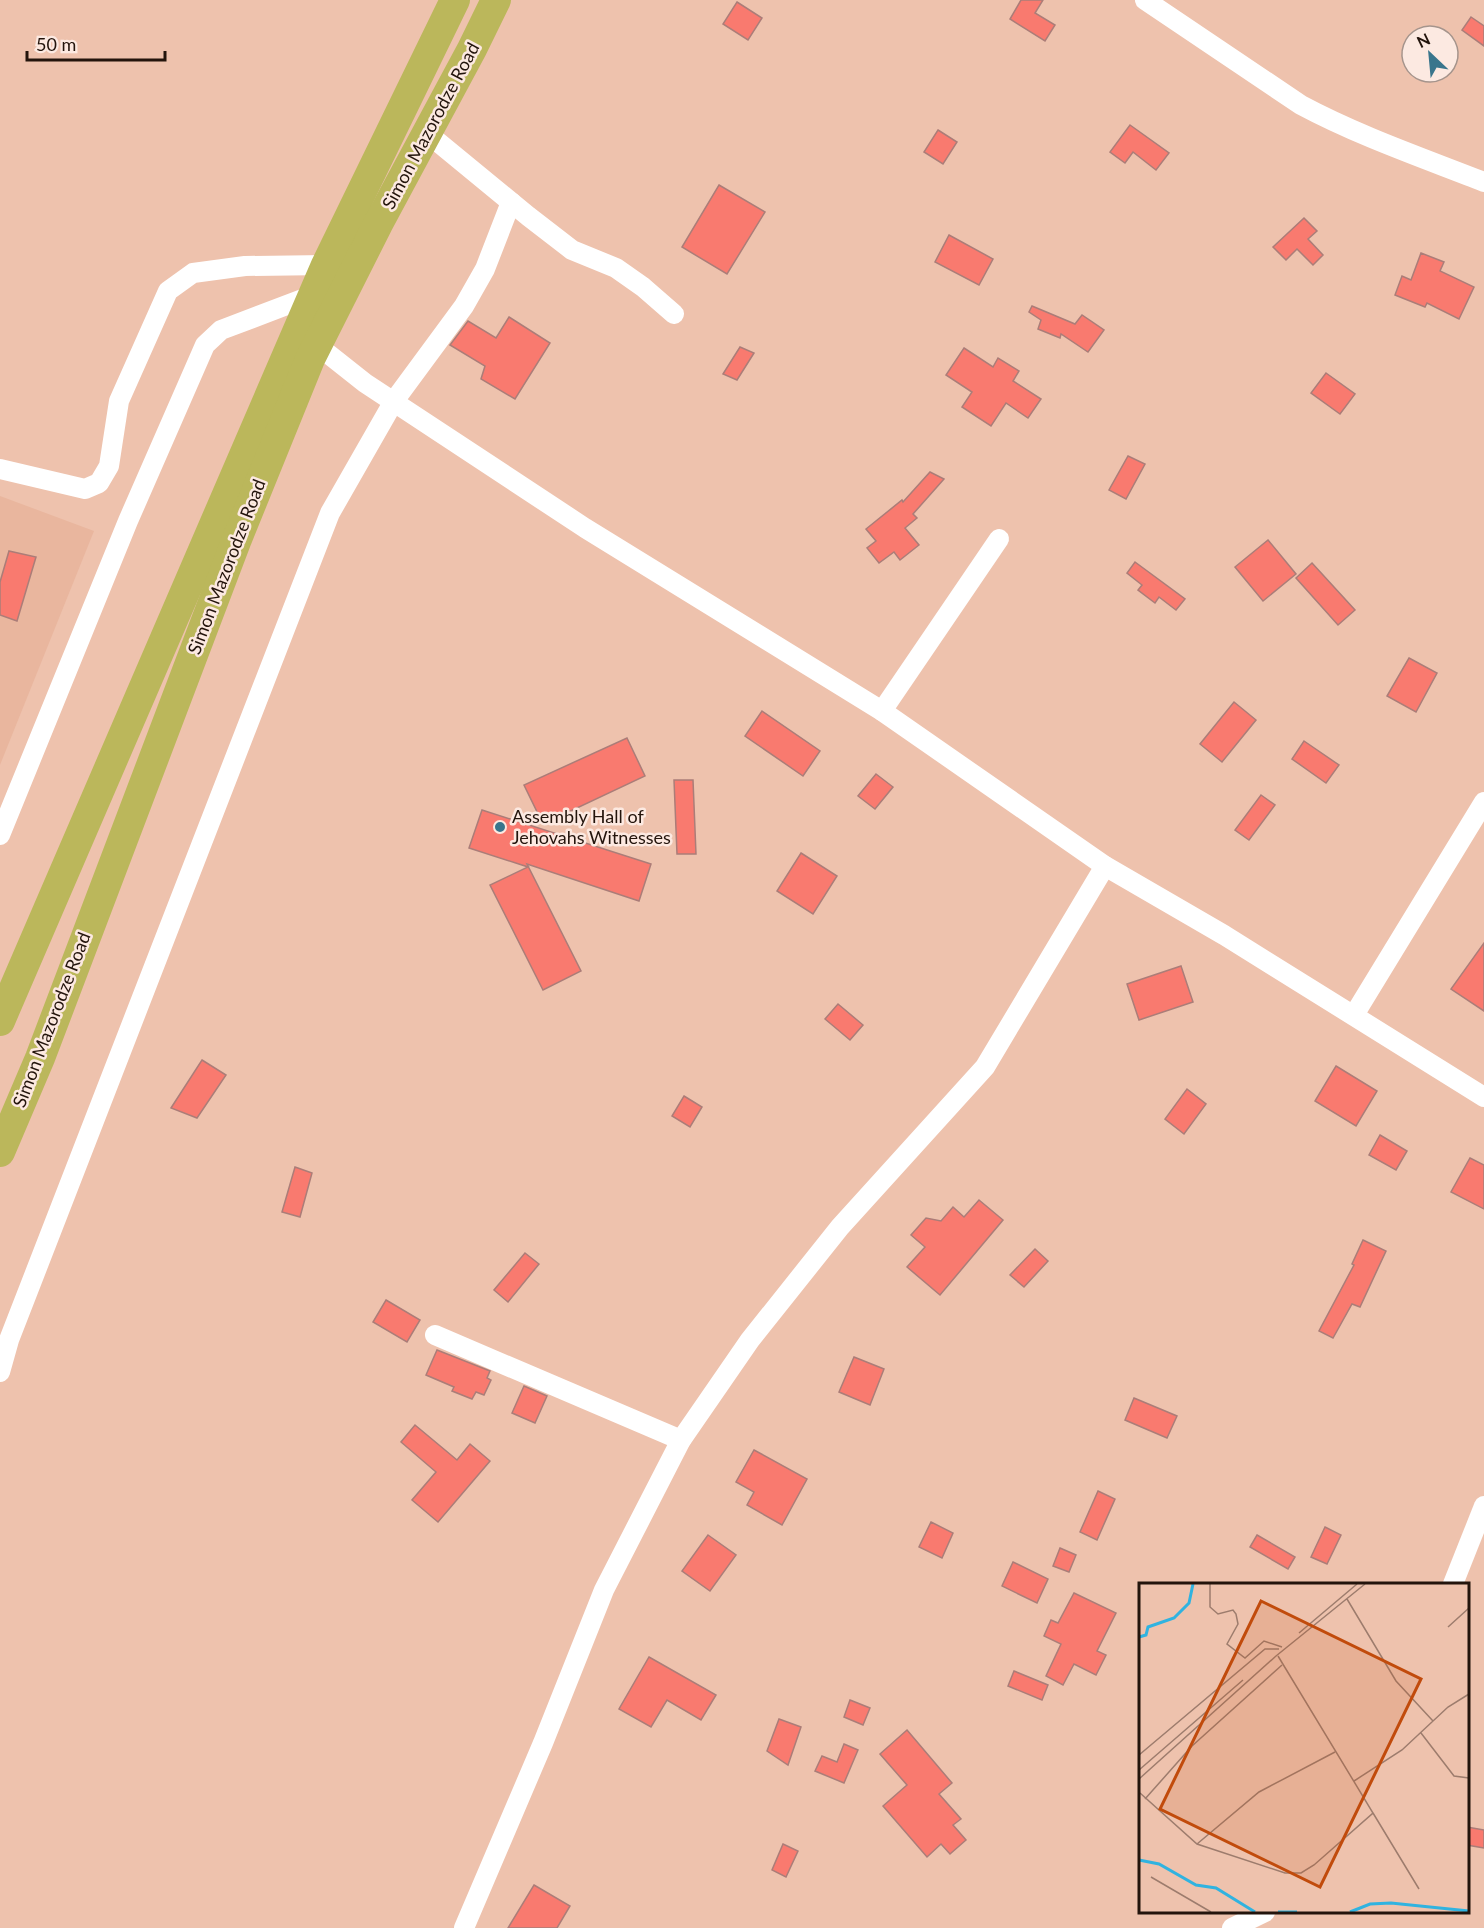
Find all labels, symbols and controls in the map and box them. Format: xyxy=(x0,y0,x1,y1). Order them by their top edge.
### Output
scale bar xyxy=(27,24,165,62)
north arrow xyxy=(1400,24,1460,84)
text: N xyxy=(1414,29,1433,51)
text: 50 m xyxy=(36,33,76,55)
street label: Simon Mazorodze Road xyxy=(377,38,483,213)
street label: Simon Mazorodze Road xyxy=(183,476,270,657)
place label: Assembly Hall of Jehovahs Witnesses xyxy=(512,805,671,848)
marker: Assembly Hall of Jehovahs Witnesses xyxy=(493,820,507,834)
street label: Simon Mazorodze Road xyxy=(8,929,95,1110)
inset map xyxy=(1139,1583,1469,1913)

